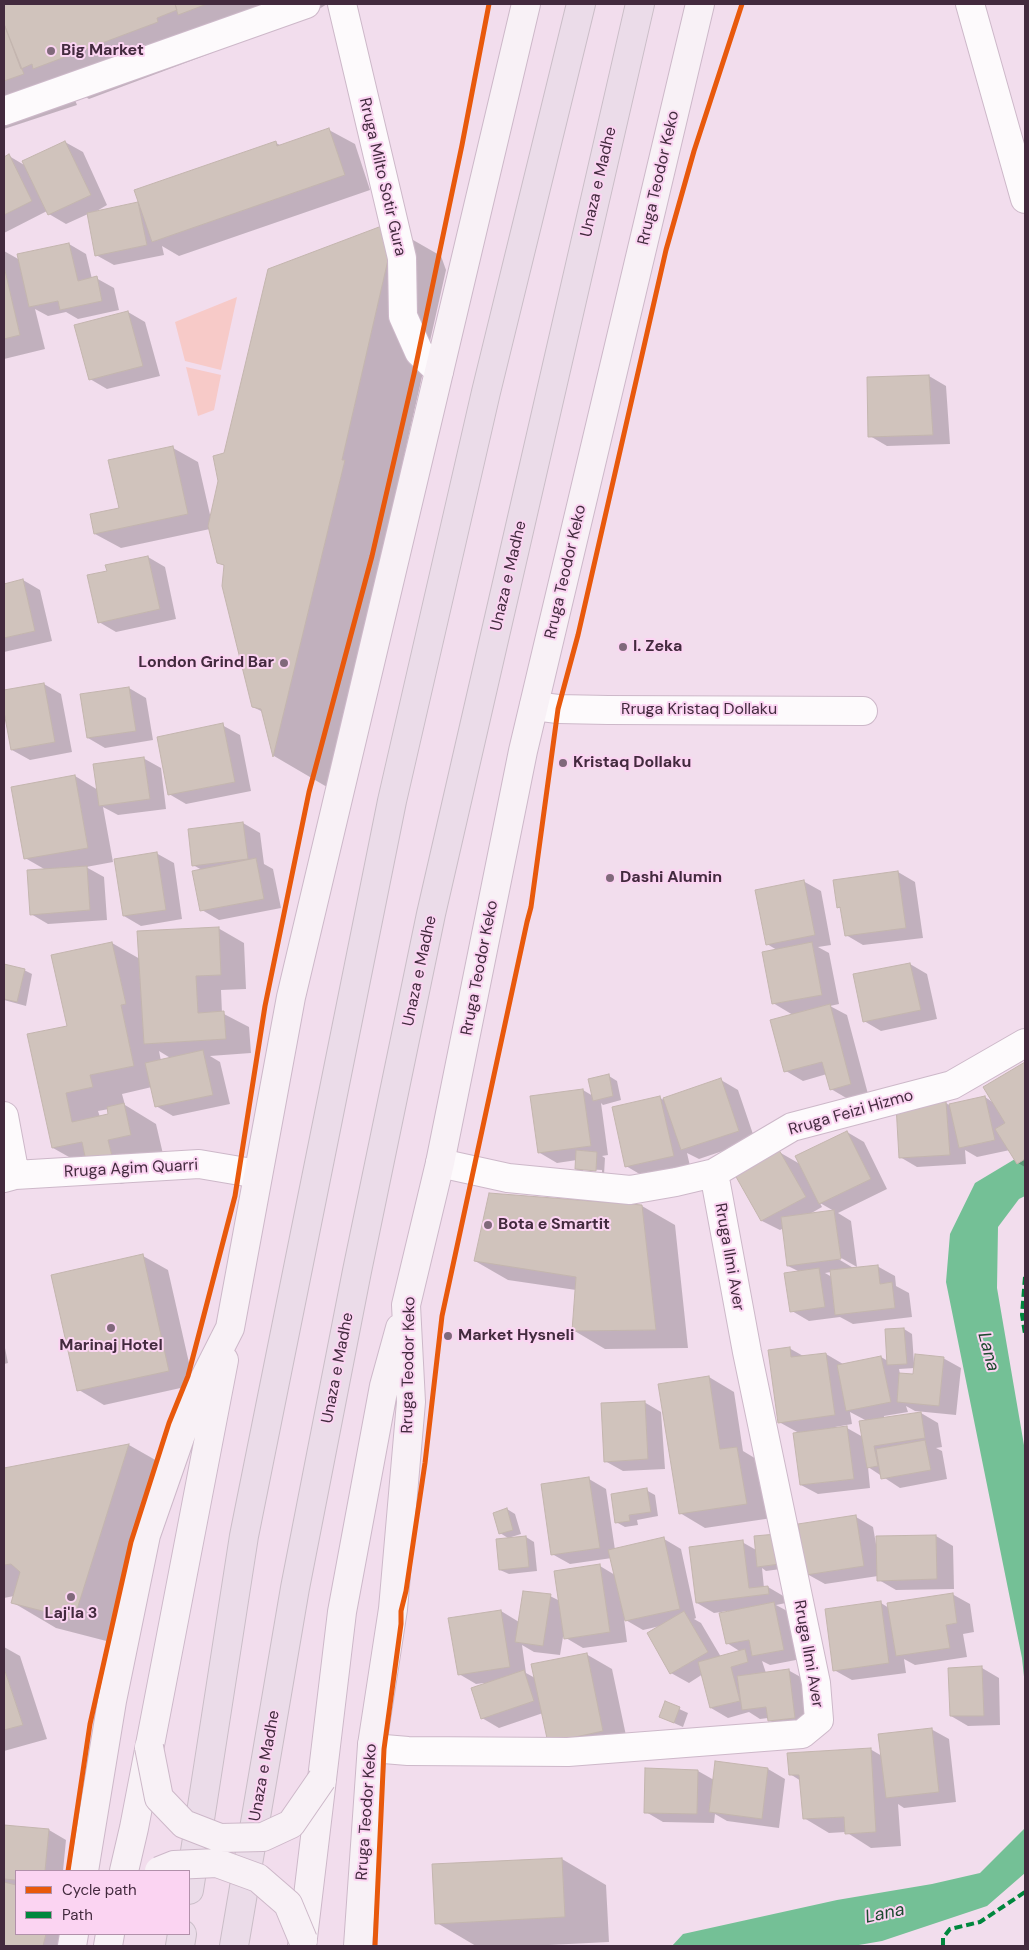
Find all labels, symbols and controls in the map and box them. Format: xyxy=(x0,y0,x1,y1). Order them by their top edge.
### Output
place label: Big Market xyxy=(61,41,144,61)
marker: Big Market xyxy=(45,45,57,57)
street label: Rruga Milto Sotir Gura xyxy=(354,96,410,258)
street label: Rruga Teodor Keko xyxy=(634,109,684,247)
street label: Unaza e Madhe xyxy=(577,125,621,239)
street label: Rruga Teodor Keko xyxy=(541,503,591,641)
street label: Unaza e Madhe xyxy=(487,519,531,633)
place label: I. Zeka xyxy=(633,637,682,657)
marker: I. Zeka xyxy=(617,641,629,653)
place label: London Grind Bar xyxy=(138,653,274,673)
marker: London Grind Bar xyxy=(278,657,290,669)
street label: Rruga Kristaq Dollaku xyxy=(621,700,777,720)
place label: Kristaq Dollaku xyxy=(573,753,691,773)
marker: Kristaq Dollaku xyxy=(557,757,569,769)
place label: Dashi Alumin xyxy=(620,868,722,888)
marker: Dashi Alumin xyxy=(604,872,616,884)
street label: Rruga Teodor Keko xyxy=(457,899,503,1037)
street label: Unaza e Madhe xyxy=(399,914,441,1028)
street label: Rruga Feizi Hizmo xyxy=(786,1086,916,1140)
street label: Rruga Agim Quarri xyxy=(63,1156,199,1182)
street label: Rruga Ilmi Aver xyxy=(710,1202,748,1312)
place label: Bota e Smartit xyxy=(498,1215,610,1235)
marker: Bota e Smartit xyxy=(482,1219,494,1231)
street label: Rruga Teodor Keko xyxy=(398,1296,420,1434)
street label: Unaza e Madhe xyxy=(318,1311,358,1425)
marker: Marinaj Hotel xyxy=(105,1322,117,1334)
place label: Market Hysneli xyxy=(458,1326,574,1346)
marker: Market Hysneli xyxy=(442,1330,454,1342)
water label: Lana xyxy=(972,1330,1004,1374)
place label: Marinaj Hotel xyxy=(59,1336,163,1356)
marker: Laj'la 3 xyxy=(65,1591,77,1603)
street label: Rruga Ilmi Aver xyxy=(789,1599,827,1709)
place label: Laj'la 3 xyxy=(45,1604,97,1624)
street label: Unaza e Madhe xyxy=(246,1709,284,1823)
street label: Rruga Teodor Keko xyxy=(353,1743,381,1881)
legend xyxy=(15,1870,190,1935)
text: Cycle path xyxy=(62,1880,137,1900)
water label: Lana xyxy=(863,1899,907,1929)
text: Path xyxy=(62,1905,93,1925)

